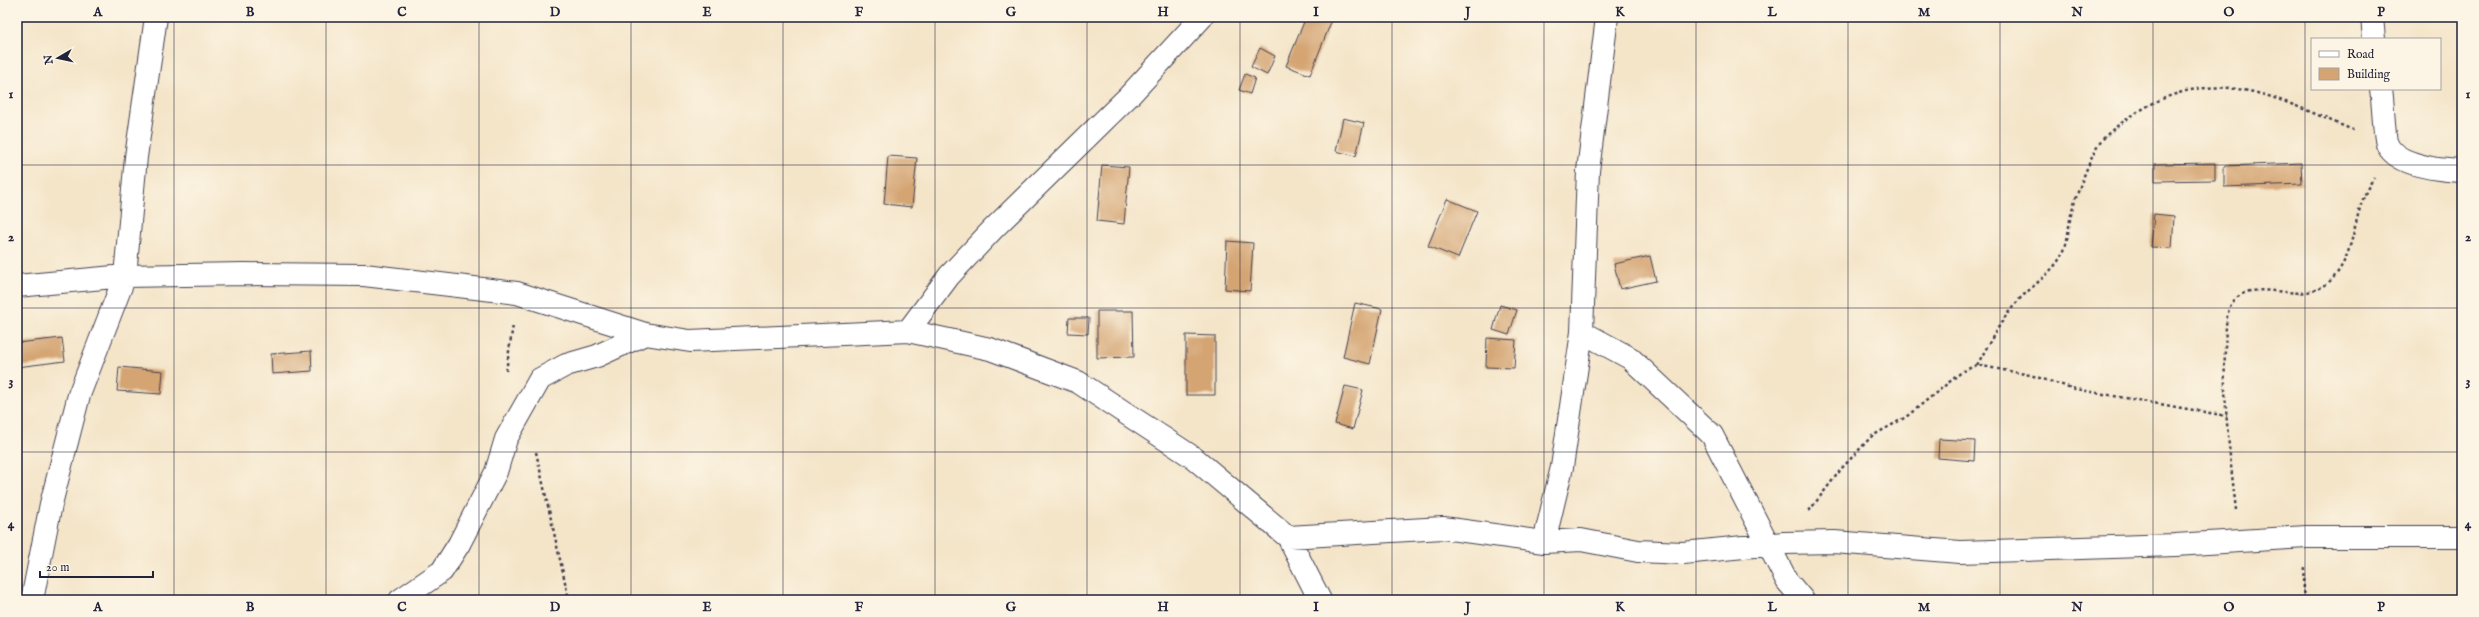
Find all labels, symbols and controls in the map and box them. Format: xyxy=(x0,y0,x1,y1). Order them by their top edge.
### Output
text: A xyxy=(93,4,104,21)
text: B xyxy=(246,4,255,21)
text: C xyxy=(397,4,407,21)
text: D xyxy=(550,4,561,21)
text: E xyxy=(702,4,712,21)
text: F xyxy=(855,4,864,21)
text: G xyxy=(1006,4,1017,21)
text: H xyxy=(1157,4,1169,21)
text: I xyxy=(1313,4,1319,21)
text: J xyxy=(1463,4,1471,21)
text: K xyxy=(1615,4,1625,21)
text: L xyxy=(1766,4,1777,21)
text: M xyxy=(1918,4,1931,21)
text: N xyxy=(2070,4,2083,21)
text: O xyxy=(2224,4,2235,21)
text: P xyxy=(2377,4,2385,21)
north arrow xyxy=(38,38,78,78)
legend xyxy=(2311,38,2441,90)
text: Road xyxy=(2347,47,2375,62)
text: N xyxy=(41,53,57,66)
text: Building xyxy=(2347,67,2391,82)
text: 1 xyxy=(9,86,14,103)
text: 1 xyxy=(2466,86,2471,103)
text: 2 xyxy=(8,229,14,246)
text: 2 xyxy=(2465,229,2471,246)
text: 3 xyxy=(9,373,14,390)
text: 3 xyxy=(2466,373,2471,390)
text: 4 xyxy=(8,516,15,533)
text: 4 xyxy=(2465,516,2472,533)
scale bar xyxy=(40,553,153,579)
text: 20 m xyxy=(46,560,69,575)
text: A xyxy=(93,599,104,616)
text: B xyxy=(246,599,255,616)
text: C xyxy=(397,599,407,616)
text: D xyxy=(550,599,561,616)
text: E xyxy=(702,599,712,616)
text: F xyxy=(855,599,864,616)
text: G xyxy=(1006,599,1017,616)
text: H xyxy=(1157,599,1169,616)
text: I xyxy=(1313,599,1319,616)
text: J xyxy=(1463,599,1471,616)
text: K xyxy=(1615,599,1625,616)
text: L xyxy=(1766,599,1777,616)
text: M xyxy=(1918,599,1931,616)
text: N xyxy=(2070,599,2083,616)
text: O xyxy=(2224,599,2235,616)
text: P xyxy=(2377,599,2385,616)

